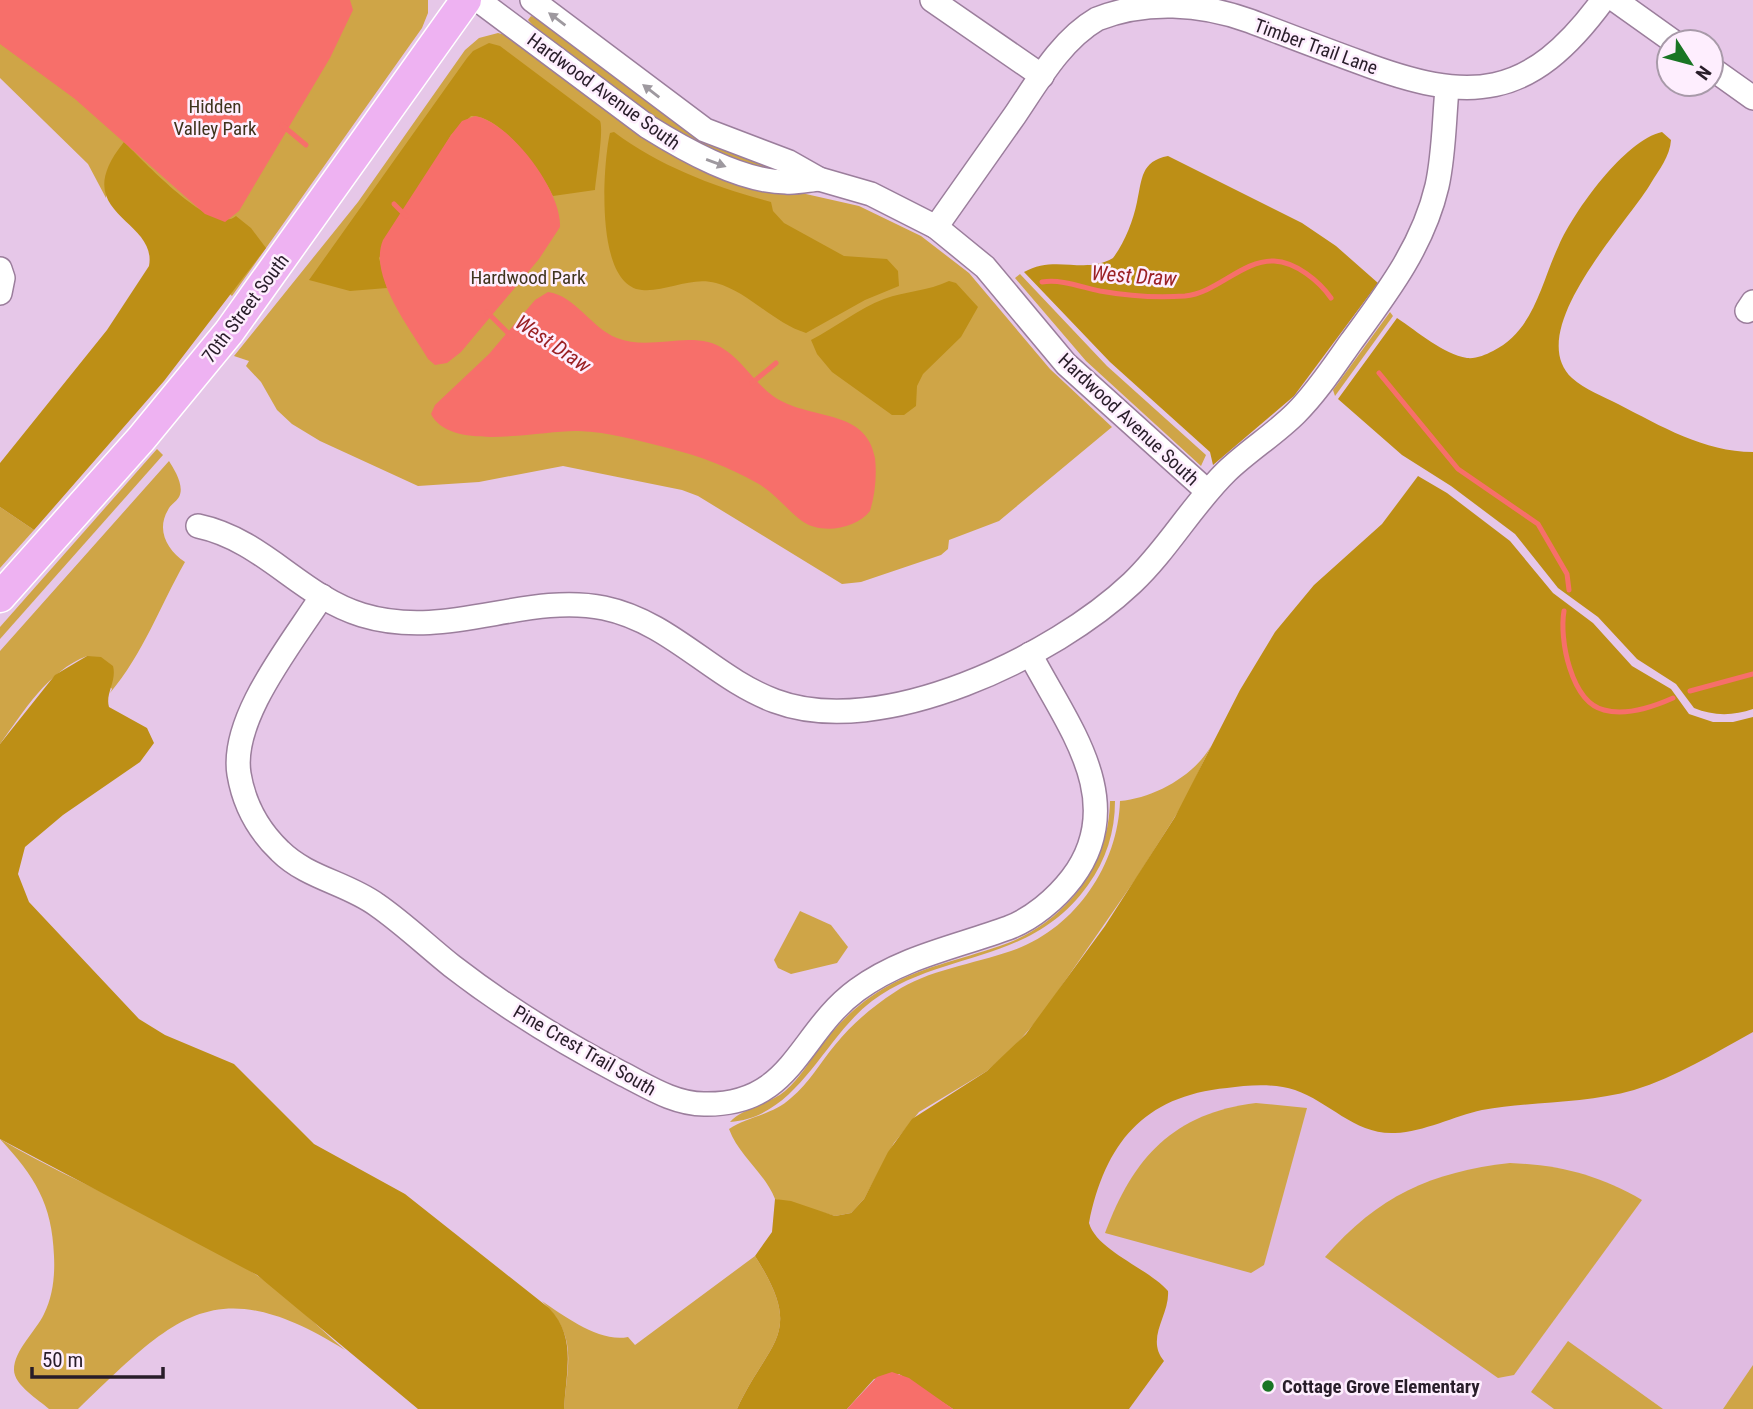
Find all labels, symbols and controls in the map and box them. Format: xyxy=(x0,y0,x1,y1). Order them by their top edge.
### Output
one-way arrow xyxy=(548,13,566,27)
street label: Timber Trail Lane xyxy=(1251,13,1381,79)
street label: Hardwood Avenue South xyxy=(523,28,685,155)
north arrow xyxy=(1655,28,1725,98)
text: N xyxy=(1691,61,1716,84)
one-way arrow xyxy=(643,84,661,99)
park label: Hidden Valley Park xyxy=(174,95,257,140)
one-way arrow xyxy=(705,158,726,169)
street label: 70th Street South xyxy=(197,249,294,367)
water label: West Draw xyxy=(1091,261,1178,291)
park label: Hardwood Park xyxy=(470,266,586,289)
water label: West Draw xyxy=(511,310,596,378)
street label: Hardwood Avenue South xyxy=(1054,348,1204,490)
street label: Pine Crest Trail South xyxy=(509,1000,660,1101)
scale bar xyxy=(32,1336,163,1380)
text: 50 m xyxy=(42,1348,83,1372)
place label: Cottage Grove Elementary xyxy=(1282,1375,1480,1398)
marker: Cottage Grove Elementary xyxy=(1260,1378,1276,1394)

